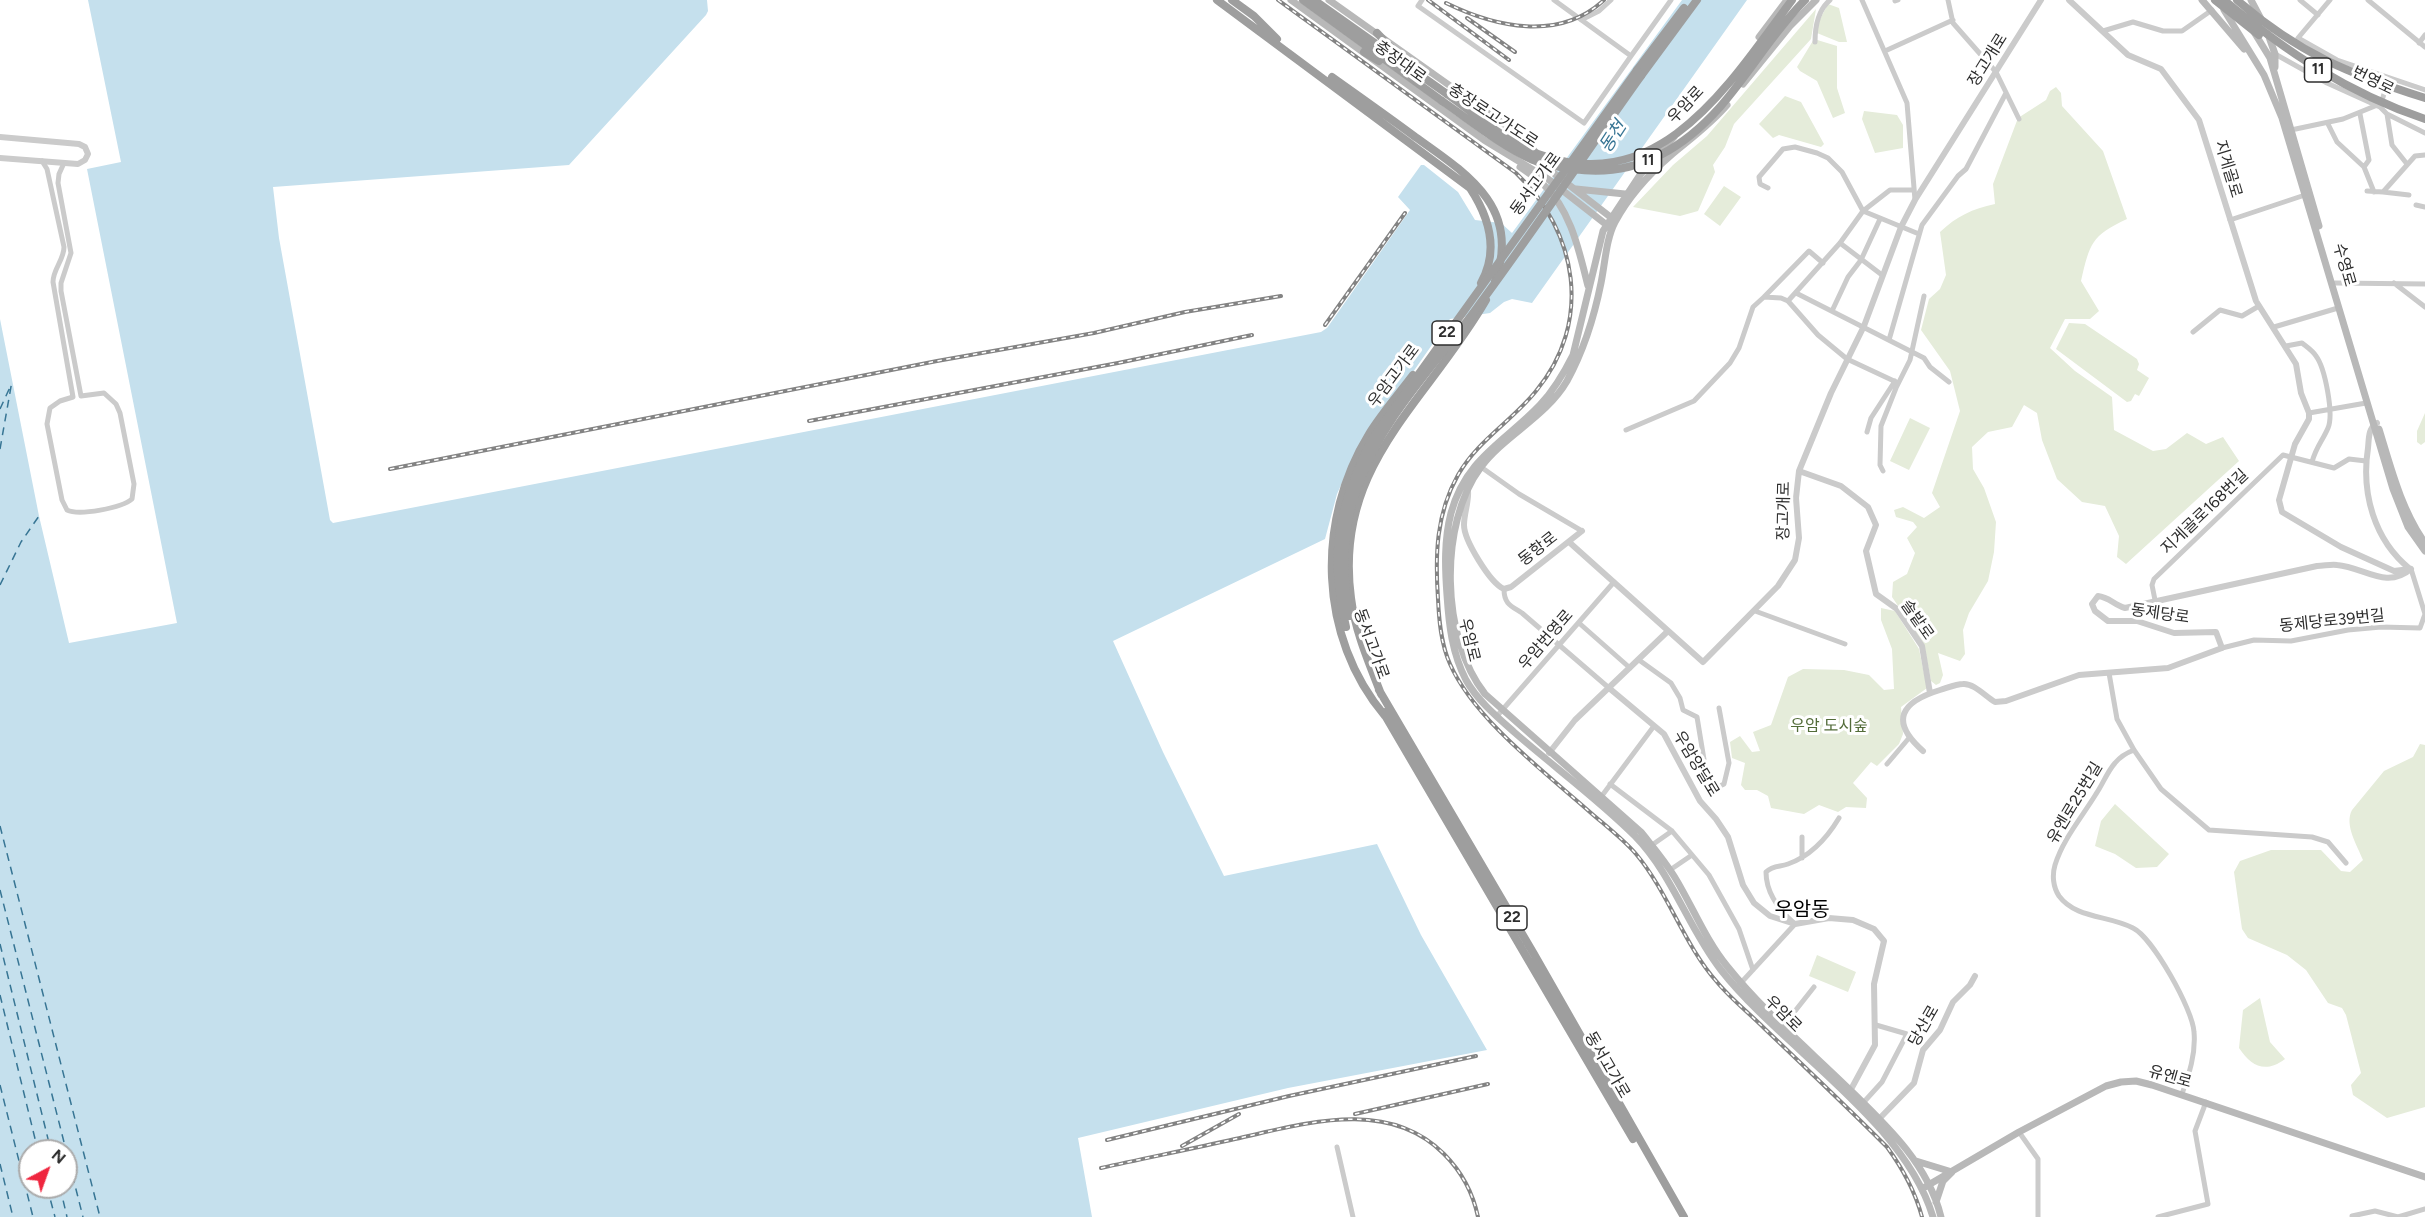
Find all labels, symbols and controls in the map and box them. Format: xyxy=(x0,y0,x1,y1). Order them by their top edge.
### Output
street label: 장고개로 xyxy=(1964,30,2012,90)
street label: 충장대로 xyxy=(1371,37,1429,87)
road number: 11 xyxy=(2304,58,2332,82)
street label: 번영로 xyxy=(2349,63,2397,99)
street label: 충장로고가도로 xyxy=(1445,80,1541,152)
street label: 우암로 xyxy=(1664,82,1708,128)
water label: 동천 xyxy=(1595,117,1631,157)
street label: 지게골로 xyxy=(2210,138,2246,200)
street label: 동서고가로 xyxy=(1507,149,1565,219)
road number: 11 xyxy=(1634,149,1662,173)
street label: 수영로 xyxy=(2329,241,2359,289)
road number: 22 xyxy=(1432,321,1462,345)
street label: 우암고가로 xyxy=(1364,341,1424,411)
street label: 지게골로168번길 xyxy=(2157,466,2253,558)
street label: 장고개로 xyxy=(1774,481,1794,541)
street label: 동항로 xyxy=(1515,528,1561,570)
street label: 솔밭로 xyxy=(1896,596,1938,644)
street label: 동제당로 xyxy=(2130,600,2190,628)
street label: 동서고가로 xyxy=(1349,606,1393,682)
street label: 우암번영로 xyxy=(1515,606,1577,674)
street label: 동제당로39번길 xyxy=(2278,606,2386,636)
street label: 우암로 xyxy=(1454,616,1484,664)
park label: 우암 도시숲 xyxy=(1790,716,1868,736)
street label: 우암양달로 xyxy=(1669,728,1723,800)
street label: 유엔로25번길 xyxy=(2043,759,2107,847)
district label: 우암동 xyxy=(1774,898,1830,922)
road number: 22 xyxy=(1497,906,1527,930)
street label: 우암로 xyxy=(1761,992,1805,1036)
street label: 당산로 xyxy=(1905,1002,1943,1050)
street label: 동서고가로 xyxy=(1580,1028,1634,1102)
street label: 유엔로 xyxy=(2146,1062,2194,1092)
north arrow xyxy=(18,1139,78,1199)
text: N xyxy=(48,1145,70,1168)

